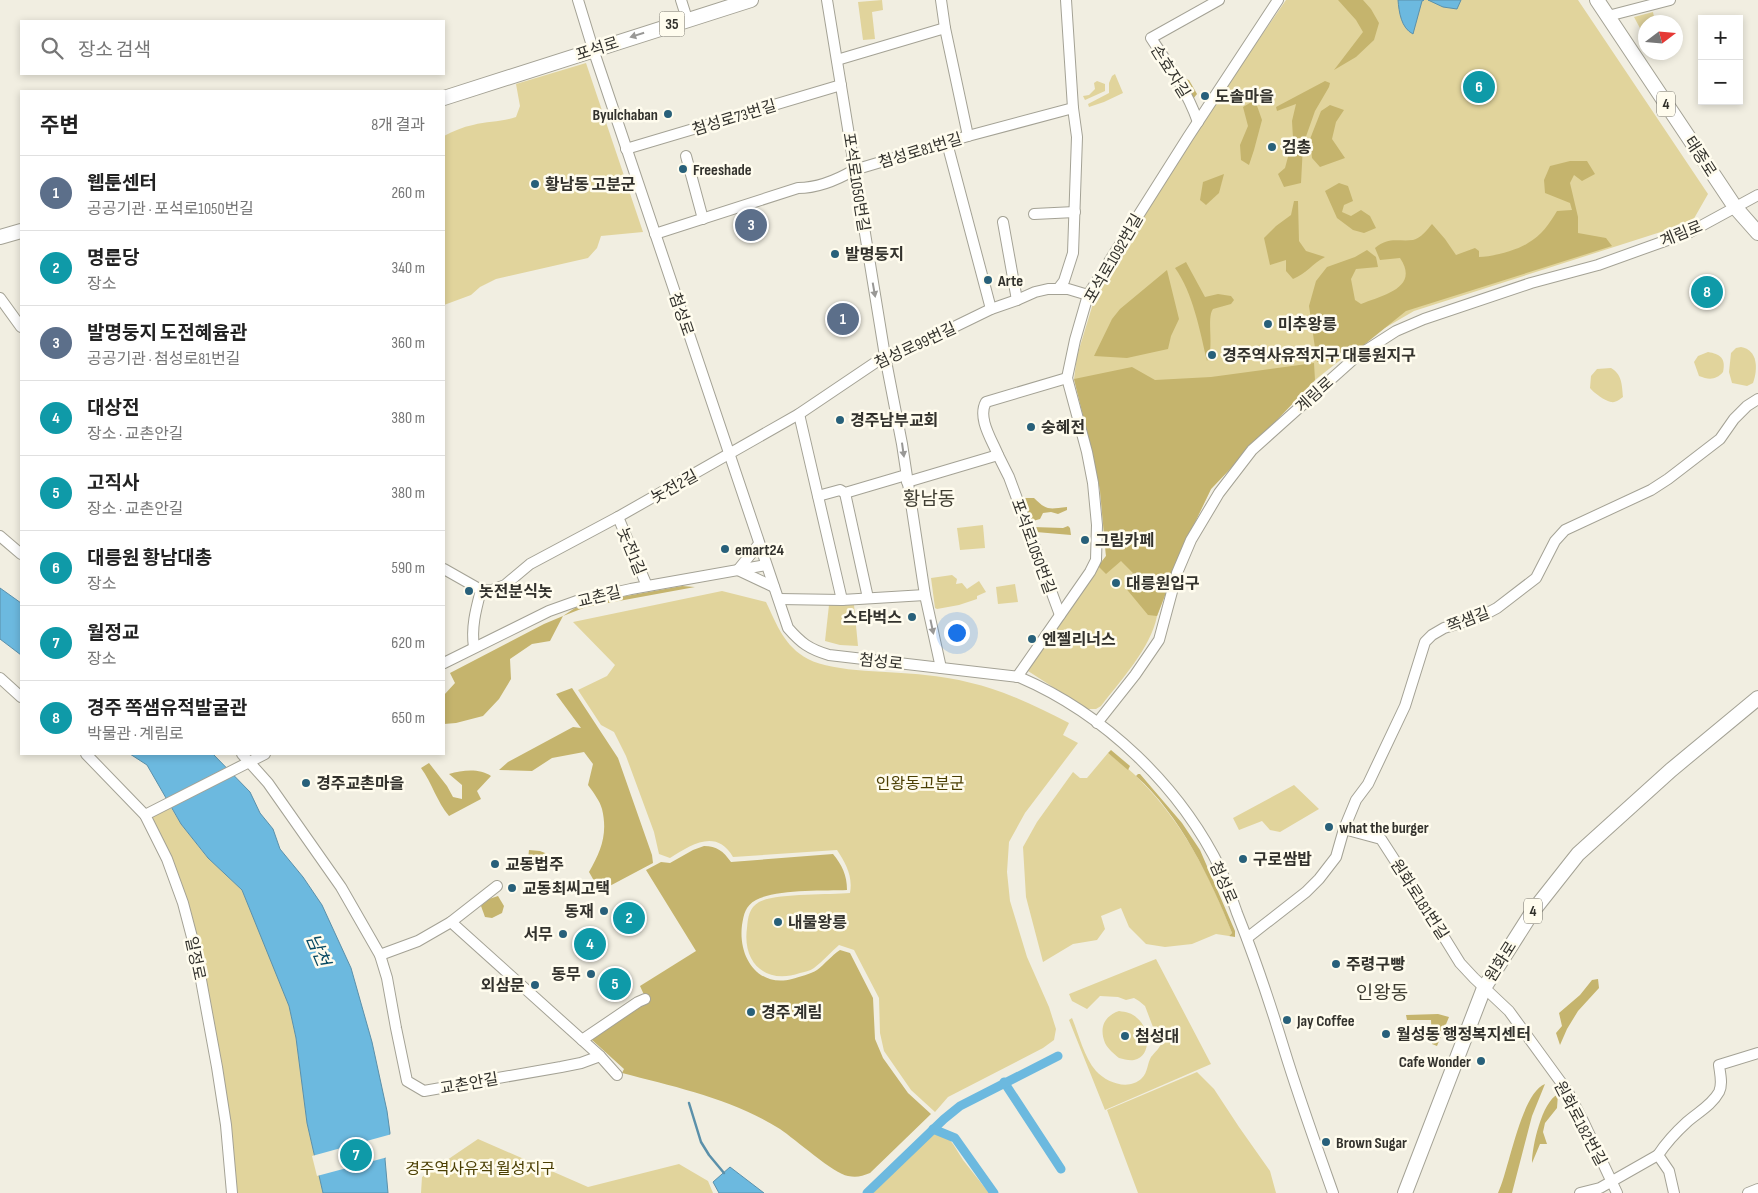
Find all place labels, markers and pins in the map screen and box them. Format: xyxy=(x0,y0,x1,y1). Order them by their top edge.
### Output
pin: 6 xyxy=(1463,68,1495,106)
place label: 도솔마을 xyxy=(1215,88,1274,107)
marker: 도솔마을 xyxy=(1199,90,1211,102)
place label: Byulchaban xyxy=(593,106,658,125)
marker: Byulchaban xyxy=(662,108,674,120)
place label: 검총 xyxy=(1282,139,1311,158)
marker: 검총 xyxy=(1266,141,1278,153)
place label: Freeshade xyxy=(693,161,752,180)
marker: Freeshade xyxy=(677,163,689,175)
place label: 황남동 고분군 xyxy=(545,175,636,195)
marker: 황남동 고분군 xyxy=(529,178,541,190)
pin: 3 xyxy=(735,206,767,244)
place label: 발명둥지 xyxy=(845,246,904,265)
marker: 발명둥지 xyxy=(829,248,841,260)
place label: Arte xyxy=(997,272,1023,291)
pin: 8 xyxy=(1691,273,1723,311)
marker: Arte xyxy=(982,274,994,286)
pin: 1 xyxy=(827,300,859,338)
place label: 미추왕릉 xyxy=(1278,316,1337,335)
marker: 미추왕릉 xyxy=(1262,318,1274,330)
place label: 경주역사유적지구 대릉원지구 xyxy=(1222,347,1416,366)
marker: 경주역사유적지구 대릉원지구 xyxy=(1206,349,1218,361)
place label: 경주남부교회 xyxy=(850,412,938,431)
marker: 경주남부교회 xyxy=(834,414,846,426)
place label: 숭혜전 xyxy=(1041,419,1085,438)
marker: 숭혜전 xyxy=(1025,421,1037,433)
place label: 그림카페 xyxy=(1095,532,1154,551)
marker: 그림카페 xyxy=(1079,534,1091,546)
place label: emart24 xyxy=(735,541,784,560)
marker: emart24 xyxy=(719,543,731,555)
place label: 대릉원입구 xyxy=(1126,575,1200,594)
marker: 대릉원입구 xyxy=(1110,577,1122,589)
place label: 놋전분식놋 xyxy=(479,583,553,602)
marker: 놋전분식놋 xyxy=(463,585,475,597)
place label: 스타벅스 xyxy=(843,609,902,628)
marker: 스타벅스 xyxy=(906,611,918,623)
place label: 엔젤리너스 xyxy=(1042,631,1116,650)
marker: 엔젤리너스 xyxy=(1026,633,1038,645)
place label: 경주교촌마을 xyxy=(316,775,405,794)
marker: 경주교촌마을 xyxy=(300,777,312,789)
place label: what the burger xyxy=(1339,819,1429,838)
marker: what the burger xyxy=(1323,821,1335,833)
place label: 구로쌈밥 xyxy=(1253,851,1312,870)
marker: 구로쌈밥 xyxy=(1237,853,1249,865)
place label: 교동법주 xyxy=(505,856,564,875)
marker: 교동법주 xyxy=(489,858,501,870)
place label: 교동최씨고택 xyxy=(522,880,610,899)
marker: 교동최씨고택 xyxy=(506,882,518,894)
pin: 2 xyxy=(613,899,645,937)
place label: 동재 xyxy=(565,903,594,922)
marker: 동재 xyxy=(598,905,610,917)
place label: 내물왕릉 xyxy=(788,914,847,933)
marker: 내물왕릉 xyxy=(772,916,784,928)
pin: 4 xyxy=(574,925,606,963)
place label: 서무 xyxy=(524,926,553,945)
marker: 서무 xyxy=(557,928,569,940)
place label: 주령구빵 xyxy=(1346,956,1405,975)
marker: 주령구빵 xyxy=(1330,958,1342,970)
pin: 5 xyxy=(599,965,631,1003)
place label: 동무 xyxy=(552,966,581,985)
marker: 동무 xyxy=(585,968,597,980)
place label: 외삼문 xyxy=(481,977,525,996)
marker: 외삼문 xyxy=(529,979,541,991)
place label: 경주 계림 xyxy=(761,1004,822,1023)
marker: 경주 계림 xyxy=(745,1006,757,1018)
place label: Jay Coffee xyxy=(1296,1012,1355,1031)
marker: Jay Coffee xyxy=(1281,1014,1293,1026)
place label: 월성동 행정복지센터 xyxy=(1396,1026,1531,1045)
place label: 첨성대 xyxy=(1135,1028,1179,1047)
marker: 월성동 행정복지센터 xyxy=(1380,1028,1392,1040)
marker: 첨성대 xyxy=(1119,1030,1131,1042)
place label: Cafe Wonder xyxy=(1399,1053,1471,1072)
marker: Cafe Wonder xyxy=(1475,1055,1487,1067)
place label: Brown Sugar xyxy=(1336,1134,1407,1153)
pin: 7 xyxy=(340,1136,372,1174)
marker: Brown Sugar xyxy=(1320,1136,1332,1148)

